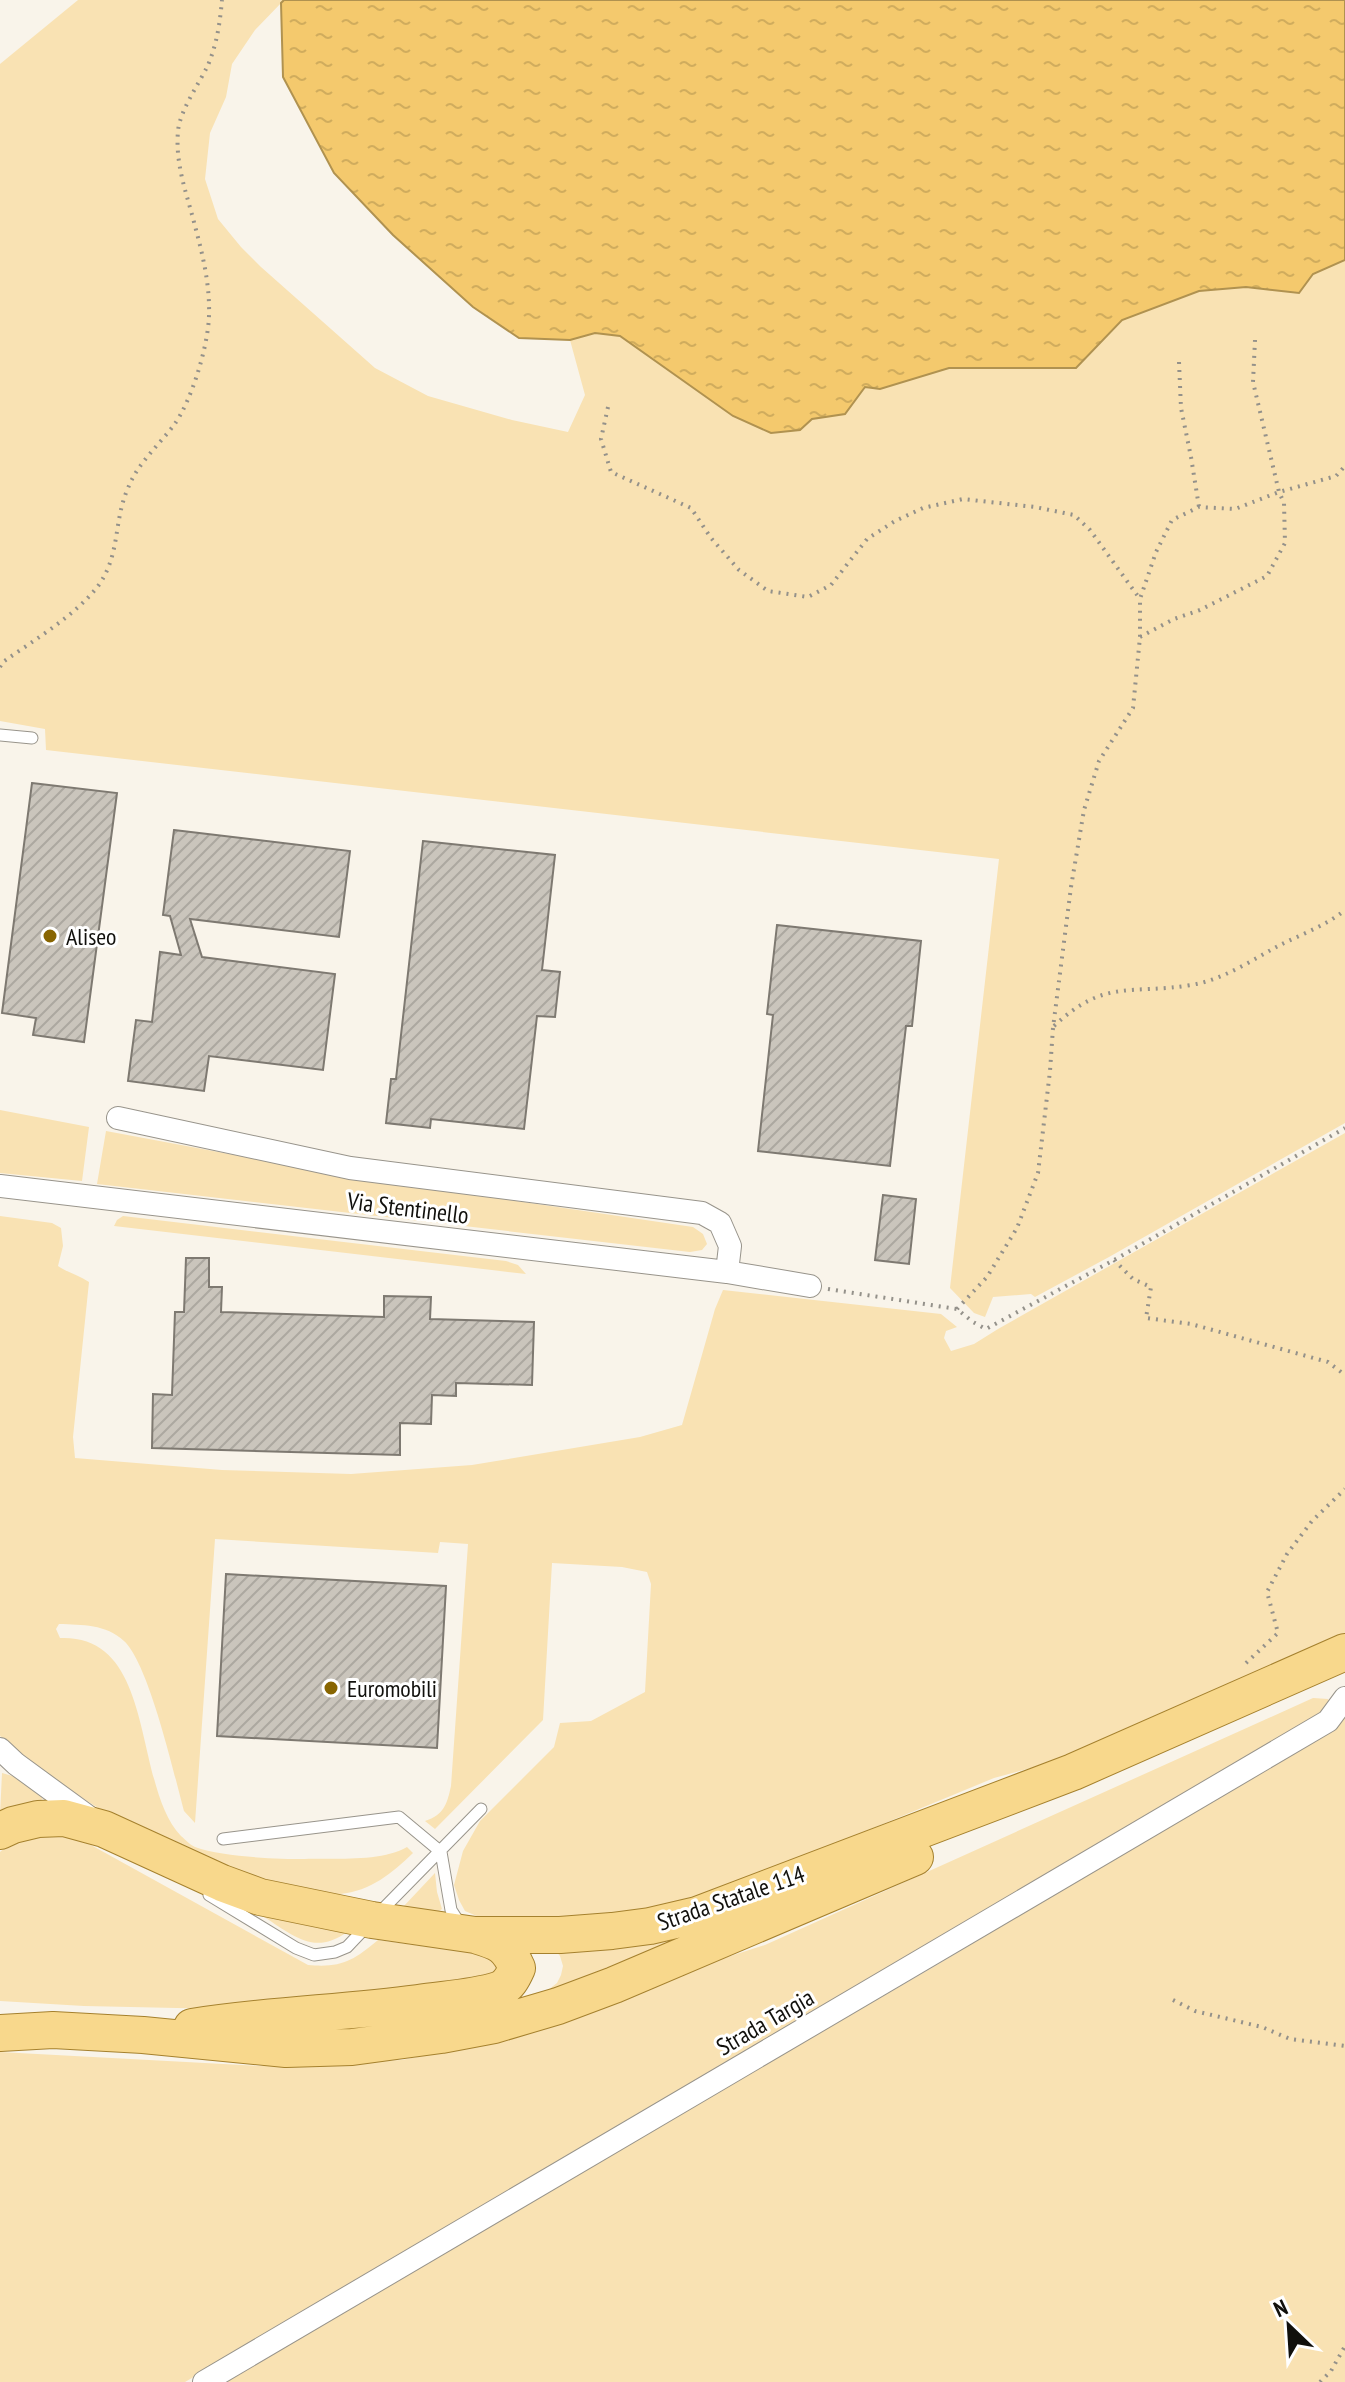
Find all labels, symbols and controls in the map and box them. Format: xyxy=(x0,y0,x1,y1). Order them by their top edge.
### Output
place label: Aliseo xyxy=(66,921,116,952)
marker: Aliseo xyxy=(41,927,59,945)
street label: Via Stentinello xyxy=(345,1185,470,1231)
place label: Euromobili xyxy=(347,1673,437,1704)
marker: Euromobili xyxy=(322,1679,340,1697)
street label: Strada Statale 114 xyxy=(653,1858,809,1938)
street label: Strada Targia xyxy=(711,1982,819,2062)
north arrow xyxy=(1249,2286,1329,2366)
text: N xyxy=(1269,2293,1292,2323)

